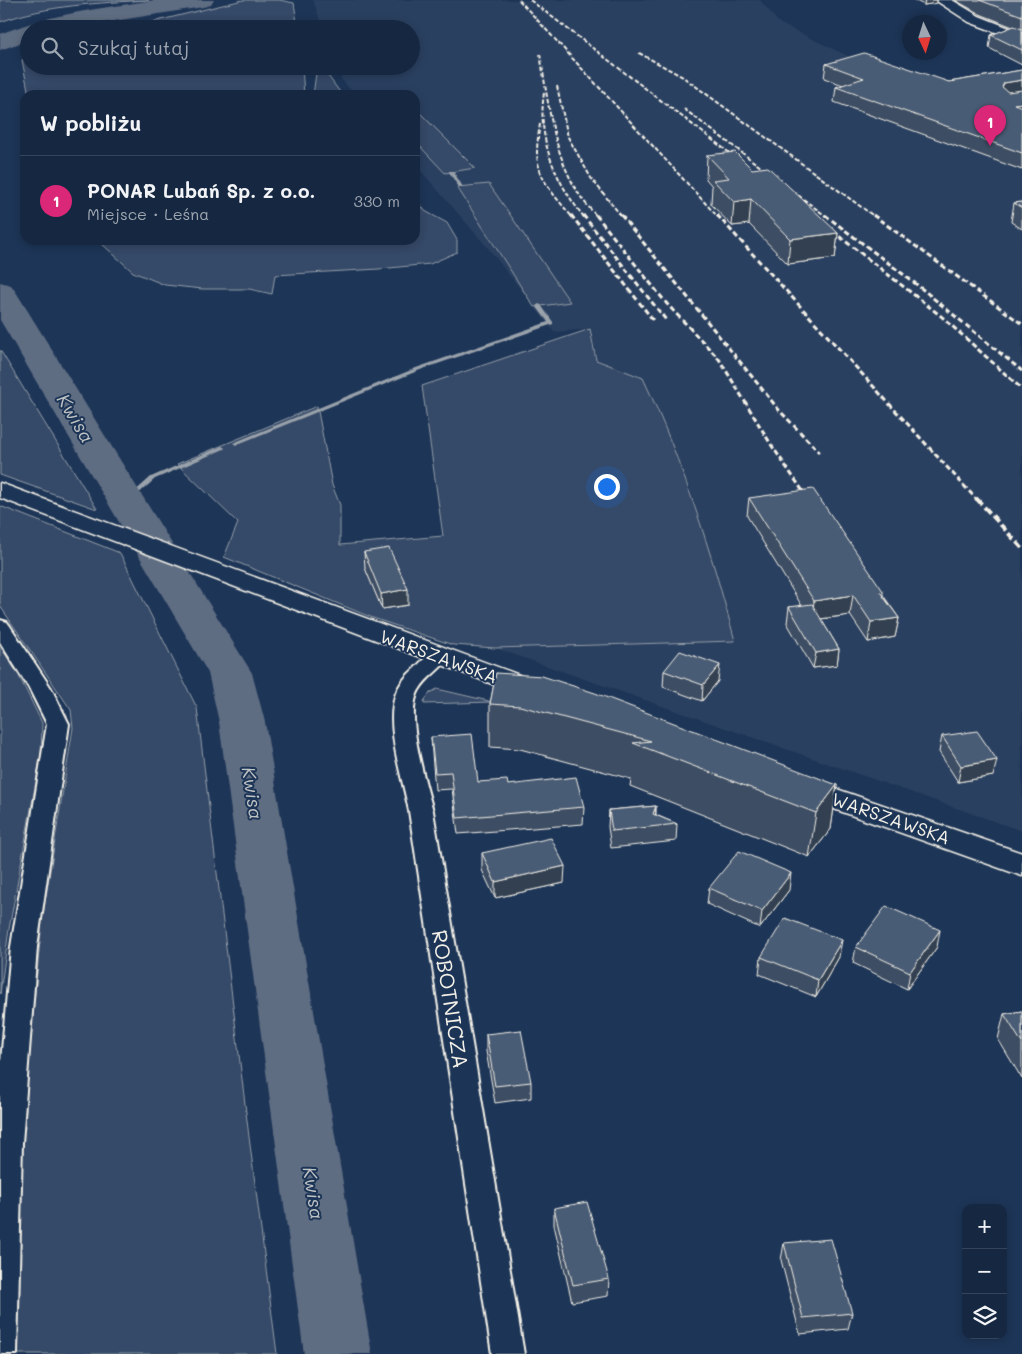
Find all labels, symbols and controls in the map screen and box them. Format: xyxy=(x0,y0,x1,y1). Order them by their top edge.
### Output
north arrow xyxy=(902,15,947,60)
search box xyxy=(20,20,420,75)
icon: search xyxy=(38,34,66,62)
text: Szukaj tutaj xyxy=(78,35,189,60)
pin: 1 xyxy=(974,105,1006,146)
text: W pobliżu xyxy=(40,109,141,136)
text: PONAR Lubań Sp. z o.o. xyxy=(87,178,315,203)
text: 1 xyxy=(52,190,60,211)
text: 330 m xyxy=(354,190,400,211)
text: Miejsce · Leśna xyxy=(87,203,209,224)
water label: Kwisa xyxy=(52,389,100,447)
your location xyxy=(594,474,620,500)
street label: WARSZAWSKA xyxy=(377,624,501,688)
water label: Kwisa xyxy=(236,765,270,821)
street label: WARSZAWSKA xyxy=(829,786,953,850)
street label: ROBOTNICZA xyxy=(427,928,475,1070)
water label: Kwisa xyxy=(297,1165,331,1221)
map controls xyxy=(962,1204,1007,1339)
button: + xyxy=(962,1204,1007,1249)
button: − xyxy=(962,1249,1007,1294)
button: layers xyxy=(962,1294,1007,1339)

